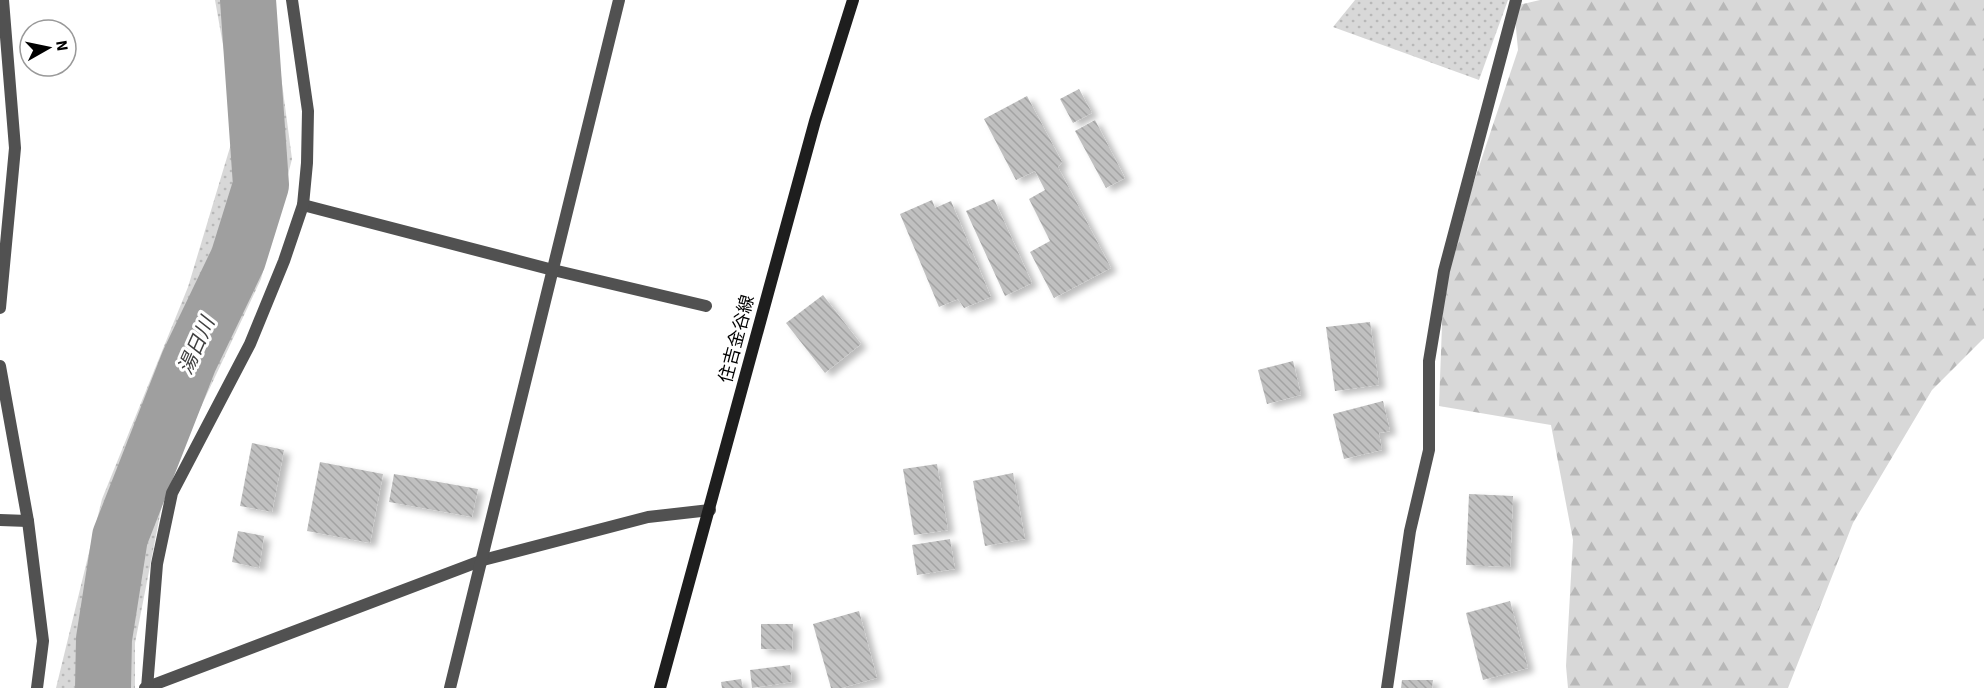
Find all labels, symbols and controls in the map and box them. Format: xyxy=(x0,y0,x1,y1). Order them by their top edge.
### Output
north arrow xyxy=(18,18,78,78)
text: N xyxy=(50,39,74,53)
street label: 住吉金谷線 xyxy=(713,292,761,386)
water label: 湯日川 xyxy=(172,311,223,379)

